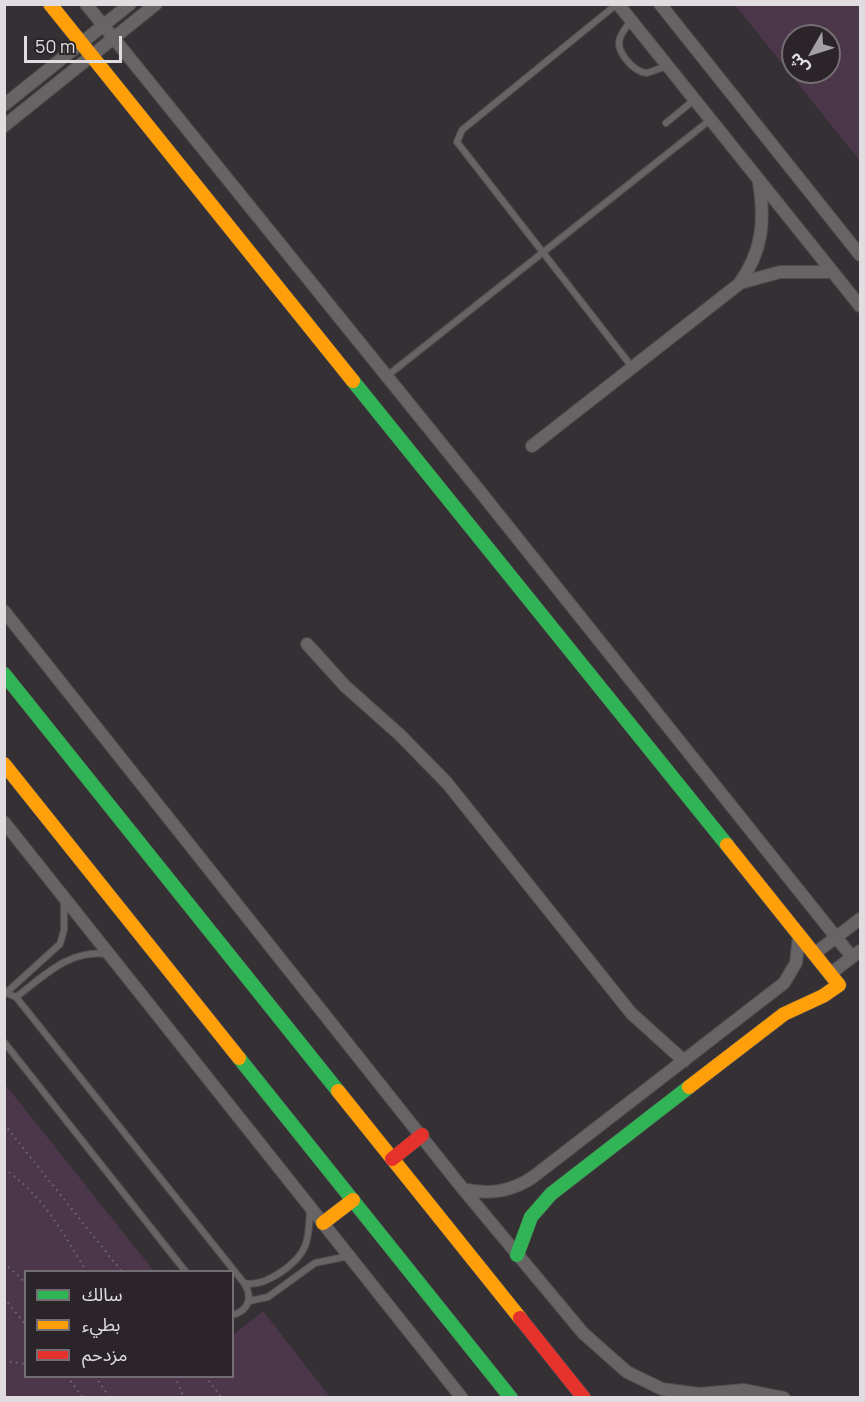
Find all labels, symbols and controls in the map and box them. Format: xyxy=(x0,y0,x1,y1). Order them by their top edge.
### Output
scale bar xyxy=(27,24,124,62)
north arrow xyxy=(781,24,841,84)
text: 50 m xyxy=(35,34,75,58)
text: ش xyxy=(783,49,814,80)
legend xyxy=(24,1270,234,1378)
text: سالك xyxy=(82,1282,123,1306)
text: بطيء xyxy=(82,1312,120,1336)
text: مزدحم xyxy=(82,1342,127,1366)

